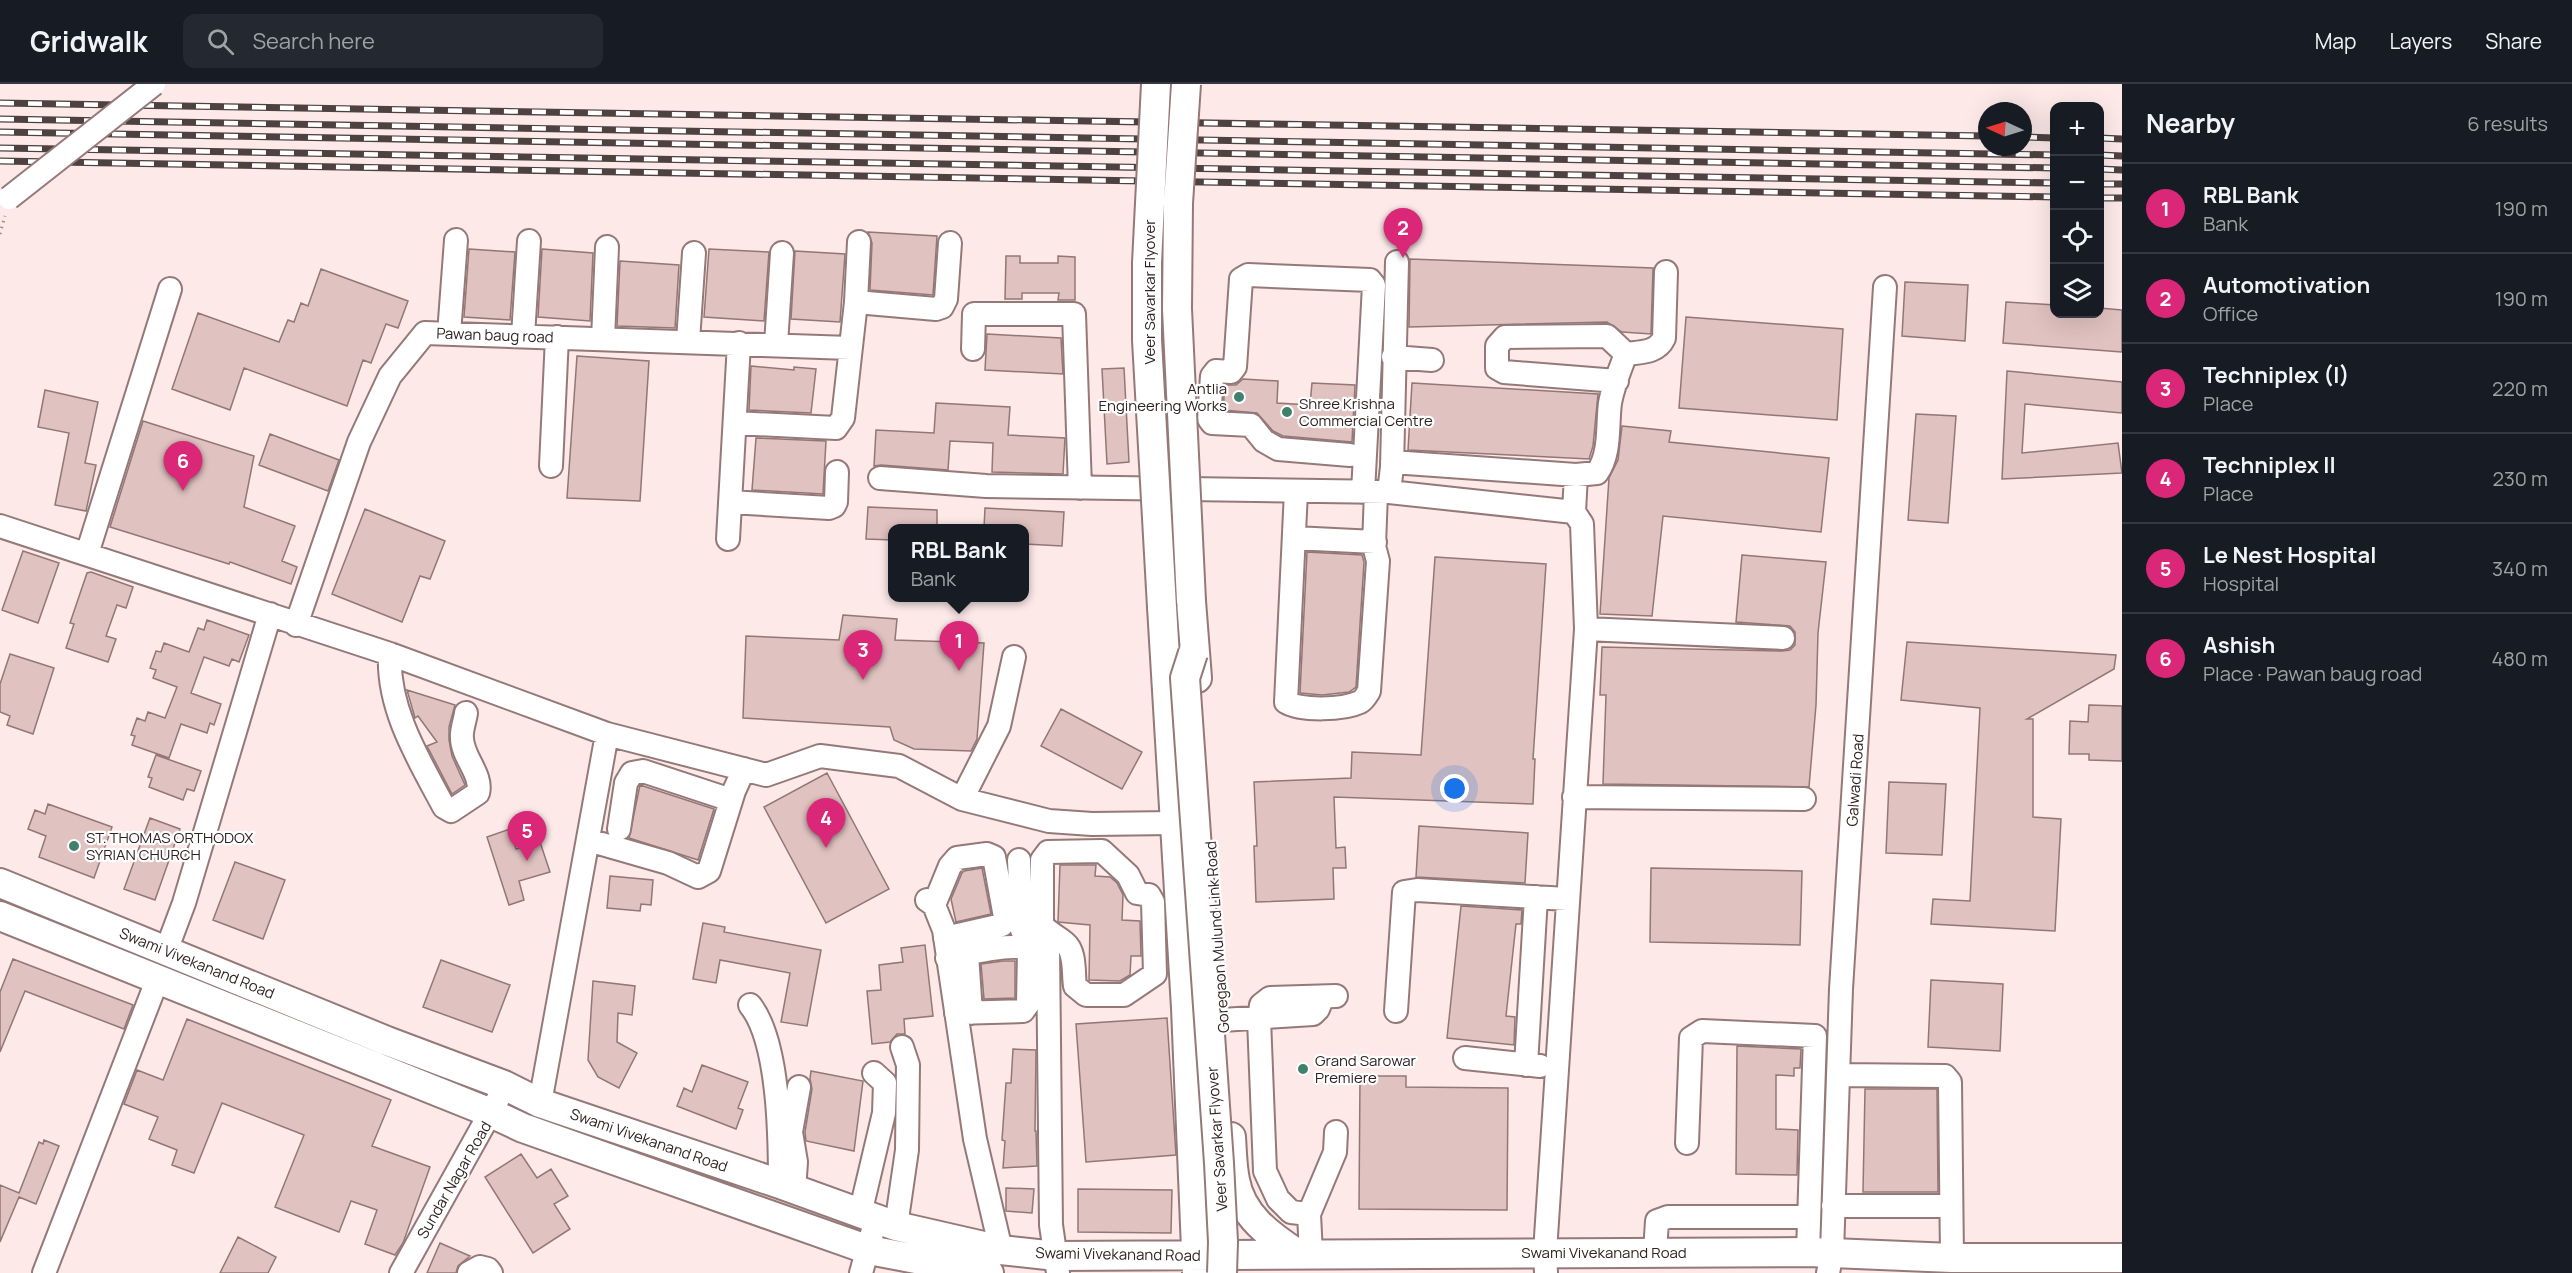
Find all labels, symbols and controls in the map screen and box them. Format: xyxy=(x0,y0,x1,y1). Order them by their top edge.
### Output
search box xyxy=(183,14,603,68)
text: Gridwalk xyxy=(30,22,147,60)
icon: search xyxy=(204,25,237,58)
text: Search here xyxy=(252,26,375,56)
text: Map xyxy=(2315,27,2356,55)
text: Layers xyxy=(2389,27,2452,55)
text: Share xyxy=(2485,27,2542,55)
north arrow xyxy=(1978,102,2032,156)
map controls xyxy=(2050,102,2104,318)
button: + xyxy=(2050,102,2104,156)
text: Nearby xyxy=(2146,105,2235,141)
text: 6 results xyxy=(2467,110,2548,137)
button: − xyxy=(2050,156,2104,210)
text: RBL Bank xyxy=(2203,180,2299,210)
text: 1 xyxy=(2161,195,2170,222)
text: 190 m xyxy=(2495,195,2548,222)
pin: 2 xyxy=(1384,208,1422,258)
button: locate xyxy=(2050,210,2104,264)
text: Bank xyxy=(2203,210,2248,237)
street label: Veer Savarkar Flyover xyxy=(1139,219,1160,365)
button: layers xyxy=(2050,264,2104,318)
text: Automotivation xyxy=(2203,270,2370,300)
text: 2 xyxy=(2160,285,2171,312)
text: 190 m xyxy=(2495,285,2548,312)
text: Office xyxy=(2203,300,2258,327)
street label: Pawan baug road xyxy=(436,322,554,348)
text: Techniplex (I) xyxy=(2203,360,2349,390)
text: 3 xyxy=(2160,375,2171,402)
text: 220 m xyxy=(2492,375,2548,402)
place label: Antlia Engineering Works xyxy=(1098,378,1227,416)
marker: Antlia Engineering Works xyxy=(1232,390,1246,404)
text: Place xyxy=(2203,390,2253,417)
place label: Shree Krishna Commercial Centre xyxy=(1299,393,1433,431)
marker: Shree Krishna Commercial Centre xyxy=(1280,405,1294,419)
pin: 6 xyxy=(164,442,202,491)
text: Techniplex II xyxy=(2203,450,2336,480)
text: 4 xyxy=(2159,465,2172,492)
text: 230 m xyxy=(2492,465,2548,492)
text: Place xyxy=(2203,480,2253,507)
popup xyxy=(888,524,1029,602)
text: RBL Bank xyxy=(911,535,1006,565)
text: Le Nest Hospital xyxy=(2203,540,2376,570)
text: 5 xyxy=(2160,555,2171,582)
text: 340 m xyxy=(2492,555,2548,582)
text: Bank xyxy=(911,565,956,592)
text: Hospital xyxy=(2203,570,2279,597)
pin: 1 xyxy=(940,622,978,671)
pin: 3 xyxy=(844,630,882,680)
text: Ashish xyxy=(2203,630,2275,660)
text: 6 xyxy=(2159,645,2172,672)
text: 480 m xyxy=(2491,645,2548,672)
text: Place · Pawan baug road xyxy=(2203,660,2422,687)
street label: Galwadi Road xyxy=(1841,733,1869,827)
your location xyxy=(1440,774,1469,803)
pin: 4 xyxy=(806,798,846,848)
pin: 5 xyxy=(508,812,546,861)
place label: ST. THOMAS ORTHODOX SYRIAN CHURCH xyxy=(86,827,253,865)
marker: ST. THOMAS ORTHODOX SYRIAN CHURCH xyxy=(67,839,81,853)
street label: Goregaon Mulund Link Road xyxy=(1200,840,1234,1034)
street label: Swami Vivekanand Road xyxy=(116,922,278,1004)
place label: Grand Sarowar Premiere xyxy=(1315,1050,1417,1088)
marker: Grand Sarowar Premiere xyxy=(1296,1062,1310,1076)
street label: Veer Savarkar Flyover xyxy=(1201,1065,1233,1212)
street label: Swami Vivekanand Road xyxy=(567,1103,731,1177)
street label: Sundar Nagar Road xyxy=(412,1117,496,1243)
street label: Swami Vivekanand Road xyxy=(1035,1242,1201,1266)
street label: Swami Vivekanand Road xyxy=(1521,1242,1687,1263)

